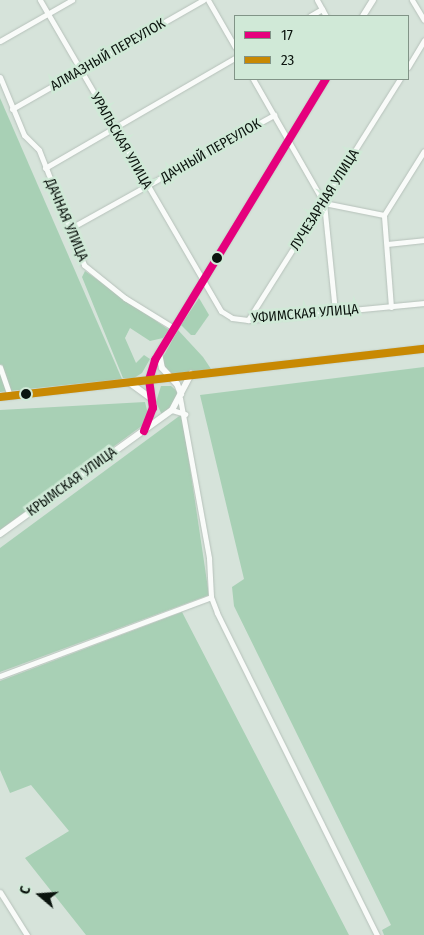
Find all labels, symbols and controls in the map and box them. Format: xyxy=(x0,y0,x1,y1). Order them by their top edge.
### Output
street label: АЛМАЗНЫЙ ПЕРЕУЛОК xyxy=(47,15,169,95)
legend xyxy=(234,15,409,80)
text: 17 xyxy=(281,26,293,44)
text: 23 xyxy=(281,51,294,69)
street label: УРАЛЬСКАЯ УЛИЦА xyxy=(87,90,155,192)
street label: ДАЧНЫЙ ПЕРЕУЛОК xyxy=(158,115,264,187)
street label: ЛУЧЕЗАРНАЯ УЛИЦА xyxy=(287,146,363,254)
street label: ДАЧНАЯ УЛИЦА xyxy=(41,176,91,264)
unlabelled marker xyxy=(212,253,222,263)
street label: УФИМСКАЯ УЛИЦА xyxy=(251,301,359,327)
unlabelled marker xyxy=(21,389,31,399)
street label: КРЫМСКАЯ УЛИЦА xyxy=(24,444,120,520)
north arrow xyxy=(15,870,65,920)
text: С xyxy=(16,884,34,896)

